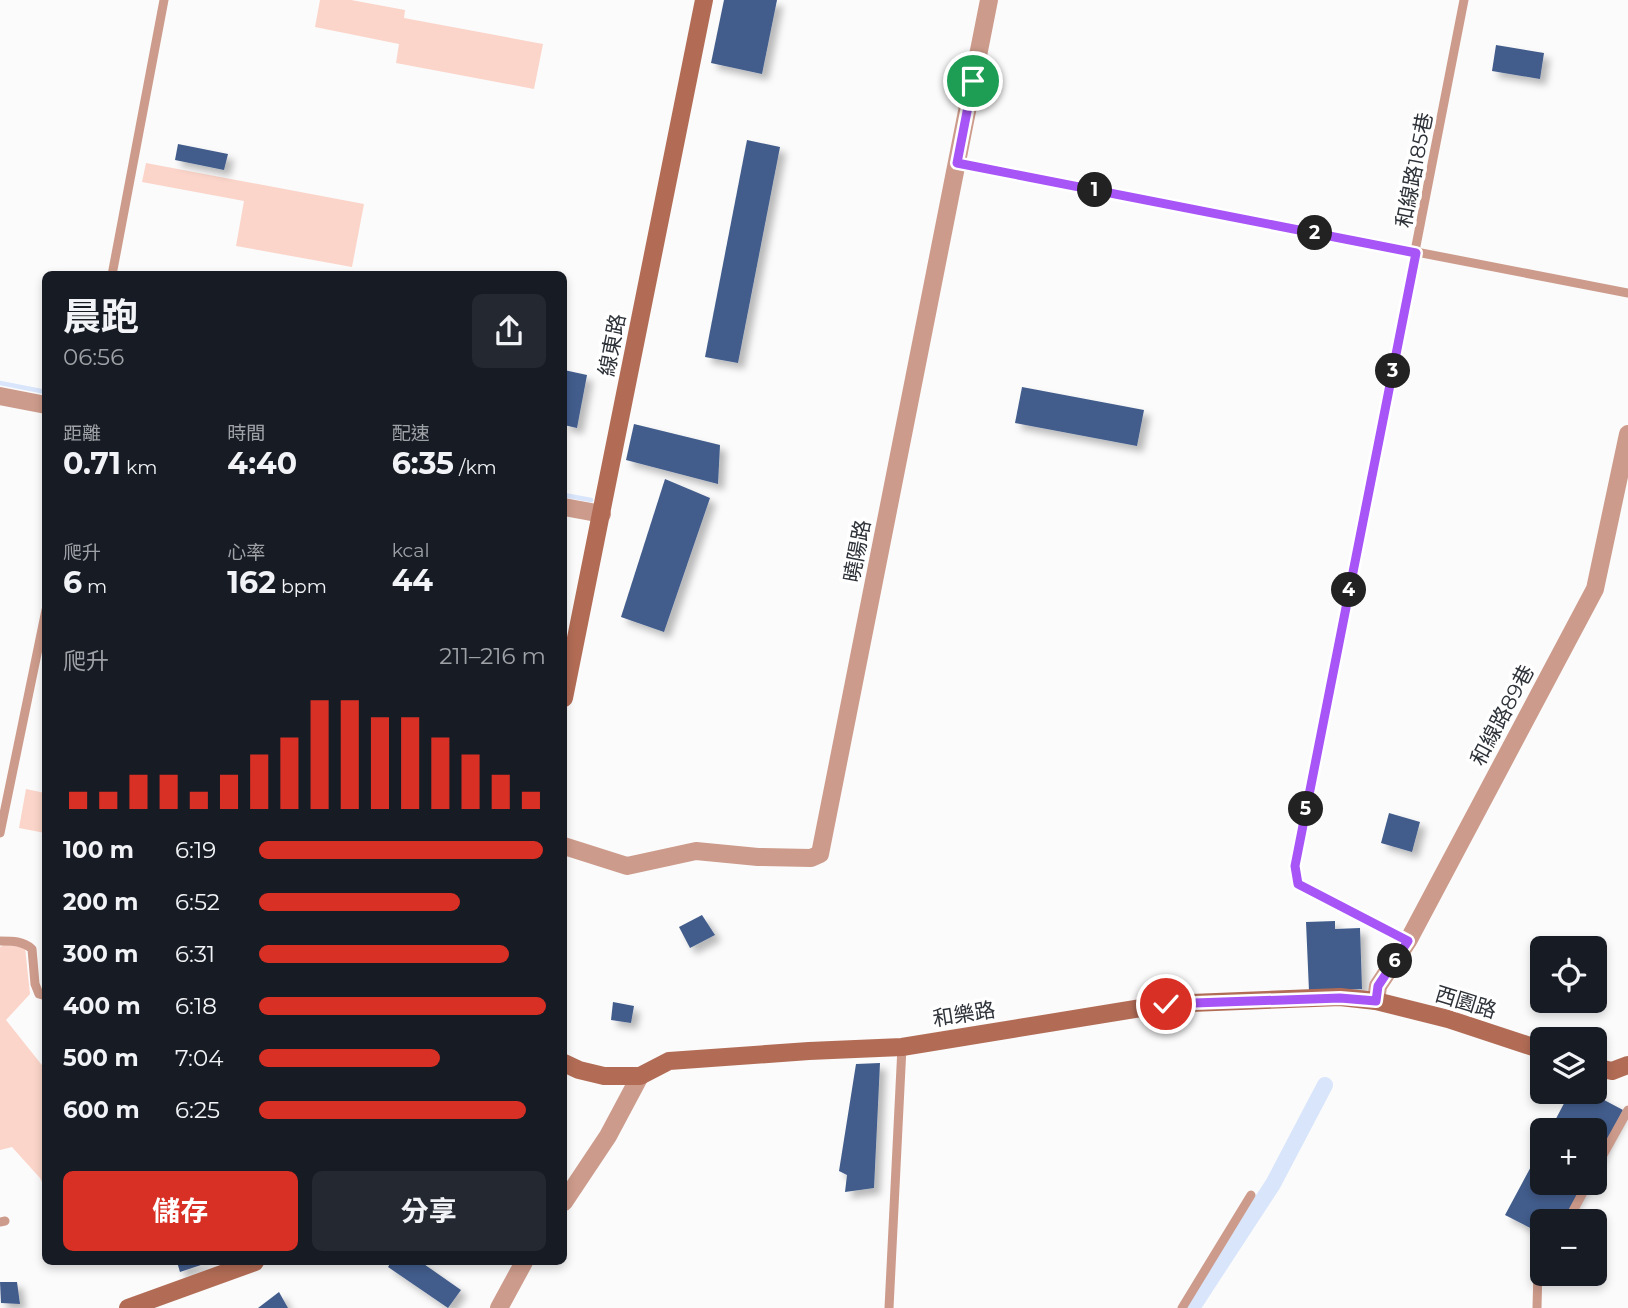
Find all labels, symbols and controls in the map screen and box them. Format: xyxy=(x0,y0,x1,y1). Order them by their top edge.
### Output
pin xyxy=(943,51,1003,111)
icon: arrive xyxy=(954,62,992,100)
street label: 和線路185巷 xyxy=(1391,110,1437,230)
pin: 1 xyxy=(1078,172,1112,208)
text: 1 xyxy=(1091,178,1098,201)
pin: 2 xyxy=(1298,216,1332,250)
text: 2 xyxy=(1309,221,1320,244)
text: 晨跑 xyxy=(63,293,139,340)
button: share xyxy=(472,294,546,368)
street label: 線東路 xyxy=(594,312,630,378)
text: 06:56 xyxy=(63,343,124,371)
pin: 3 xyxy=(1376,354,1410,388)
text: 3 xyxy=(1387,359,1398,382)
text: 距離 xyxy=(63,422,101,445)
text: 時間 xyxy=(227,422,265,445)
text: 配速 xyxy=(392,422,430,445)
text: 0.71 xyxy=(63,445,121,482)
text: 4:40 xyxy=(227,445,297,482)
text: 6:35 xyxy=(392,445,454,482)
text: km xyxy=(121,456,157,479)
text: /km xyxy=(454,456,497,479)
street label: 曉陽路 xyxy=(839,518,875,584)
text: kcal xyxy=(392,539,430,562)
text: 爬升 xyxy=(63,541,101,564)
text: 心率 xyxy=(227,541,265,564)
text: 44 xyxy=(392,562,433,599)
text: 6 xyxy=(63,564,82,601)
text: 162 xyxy=(227,564,276,601)
pin: 4 xyxy=(1332,572,1366,608)
text: m xyxy=(82,575,107,598)
text: bpm xyxy=(276,575,327,598)
text: 4 xyxy=(1342,578,1355,601)
text: 211–216 m xyxy=(439,642,546,670)
text: 爬升 xyxy=(63,647,109,675)
street label: 和線路89巷 xyxy=(1465,660,1539,770)
pin: 5 xyxy=(1288,792,1324,826)
text: 5 xyxy=(1300,797,1311,820)
text: 100 m xyxy=(63,836,134,864)
text: 6:19 xyxy=(175,836,216,864)
text: 200 m xyxy=(63,888,138,916)
text: 6:52 xyxy=(175,888,220,916)
map controls xyxy=(1530,936,1607,1286)
button: locate xyxy=(1530,936,1607,1013)
text: 300 m xyxy=(63,940,139,968)
text: 6:31 xyxy=(175,940,215,968)
pin: 6 xyxy=(1378,944,1412,978)
text: 6 xyxy=(1388,949,1401,972)
pin xyxy=(1136,974,1196,1034)
street label: 西園路 xyxy=(1432,981,1500,1023)
icon: check xyxy=(1147,985,1185,1023)
text: 400 m xyxy=(63,992,141,1020)
text: 6:18 xyxy=(175,992,217,1020)
street label: 和樂路 xyxy=(931,997,997,1031)
button: layers xyxy=(1530,1027,1607,1104)
text: 500 m xyxy=(63,1044,139,1072)
text: 7:04 xyxy=(175,1044,223,1072)
text: 600 m xyxy=(63,1096,140,1124)
text: 6:25 xyxy=(175,1096,220,1124)
button: + xyxy=(1530,1118,1607,1195)
button: 儲存 xyxy=(63,1171,298,1251)
button: 分享 xyxy=(312,1171,546,1251)
button: − xyxy=(1530,1209,1607,1286)

